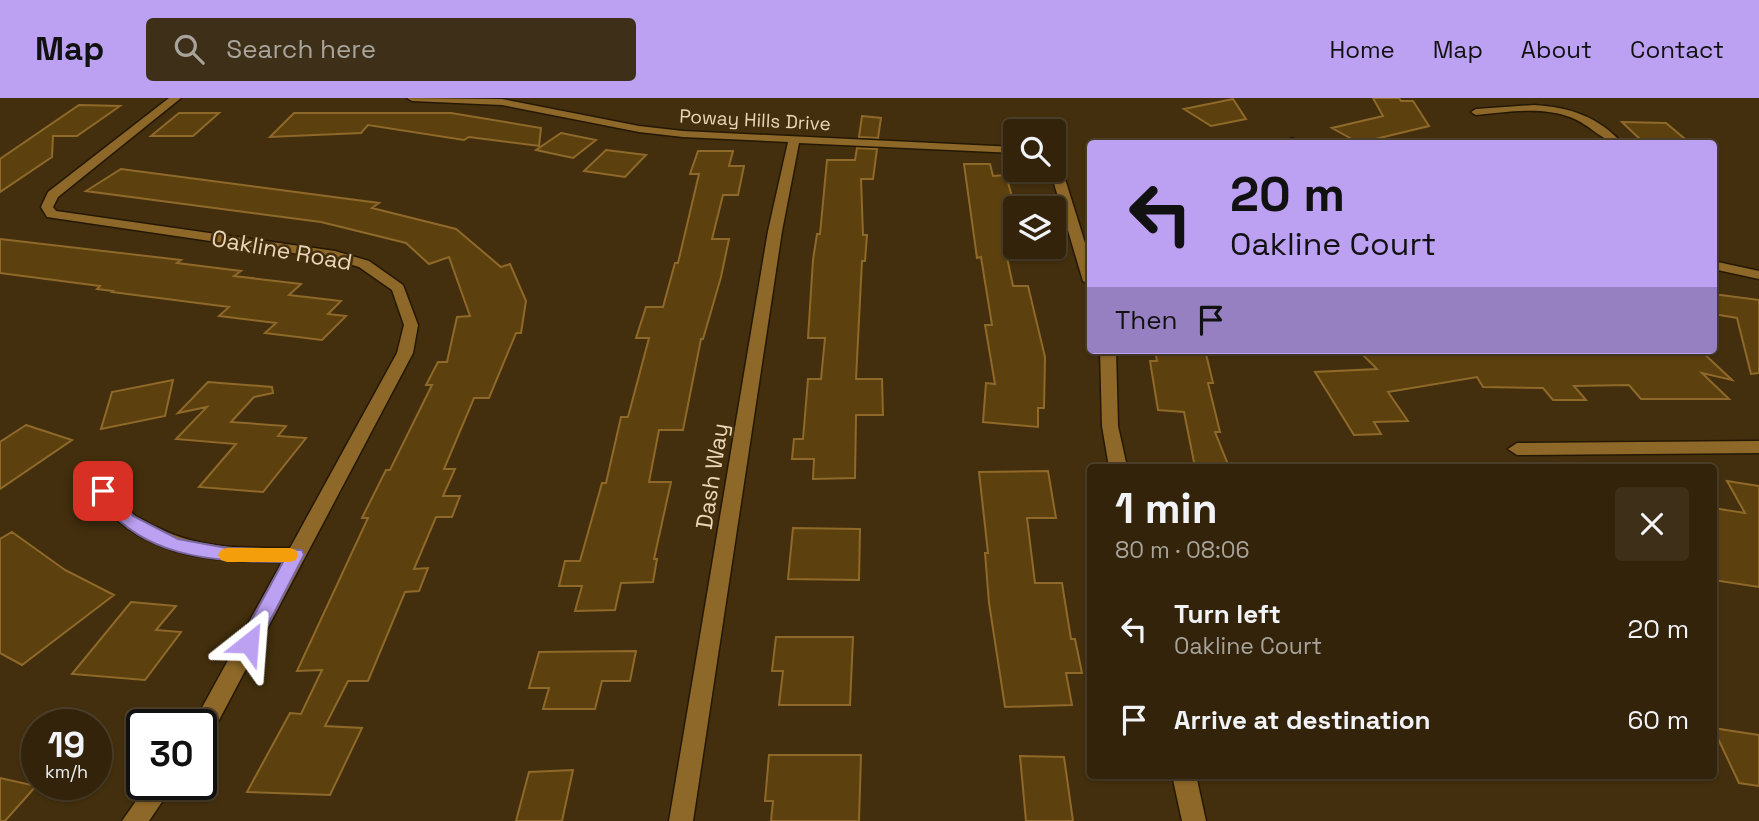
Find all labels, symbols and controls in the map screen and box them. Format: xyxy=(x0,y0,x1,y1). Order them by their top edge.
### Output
search box xyxy=(146,18,636,81)
text: Map xyxy=(35,28,104,70)
icon: search xyxy=(170,30,208,68)
text: Search here xyxy=(226,32,376,66)
text: Home xyxy=(1329,34,1395,65)
text: Map xyxy=(1433,34,1483,65)
text: About xyxy=(1521,34,1592,65)
text: Contact xyxy=(1630,34,1724,65)
street label: Poway Hills Drive xyxy=(679,104,831,136)
map controls xyxy=(1003,119,1066,259)
button: search xyxy=(1003,119,1066,182)
text: 20 m xyxy=(1230,163,1345,225)
icon: left xyxy=(1115,168,1206,259)
button: layers xyxy=(1003,196,1066,259)
street label: Oakline Road xyxy=(209,223,355,277)
text: Oakline Court xyxy=(1230,224,1436,264)
icon: arrive xyxy=(1192,301,1230,339)
text: Then xyxy=(1115,303,1178,337)
street label: Dash Way xyxy=(689,421,735,531)
pin xyxy=(73,461,133,521)
icon: arrive xyxy=(84,472,122,510)
text: 1 min xyxy=(1115,482,1218,535)
button: close xyxy=(1615,487,1689,561)
text: 80 m · 08:06 xyxy=(1115,535,1250,565)
text: Turn left xyxy=(1174,597,1281,631)
position arrow xyxy=(212,606,286,680)
icon: left xyxy=(1115,610,1153,648)
text: 20 m xyxy=(1628,612,1689,646)
text: Oakline Court xyxy=(1174,631,1322,661)
icon: arrive xyxy=(1115,701,1153,739)
text: Arrive at destination xyxy=(1174,703,1431,737)
text: 60 m xyxy=(1627,703,1689,737)
speed limit sign: 30 xyxy=(126,709,217,800)
text: 19 xyxy=(48,723,85,767)
text: km/h xyxy=(45,760,88,783)

